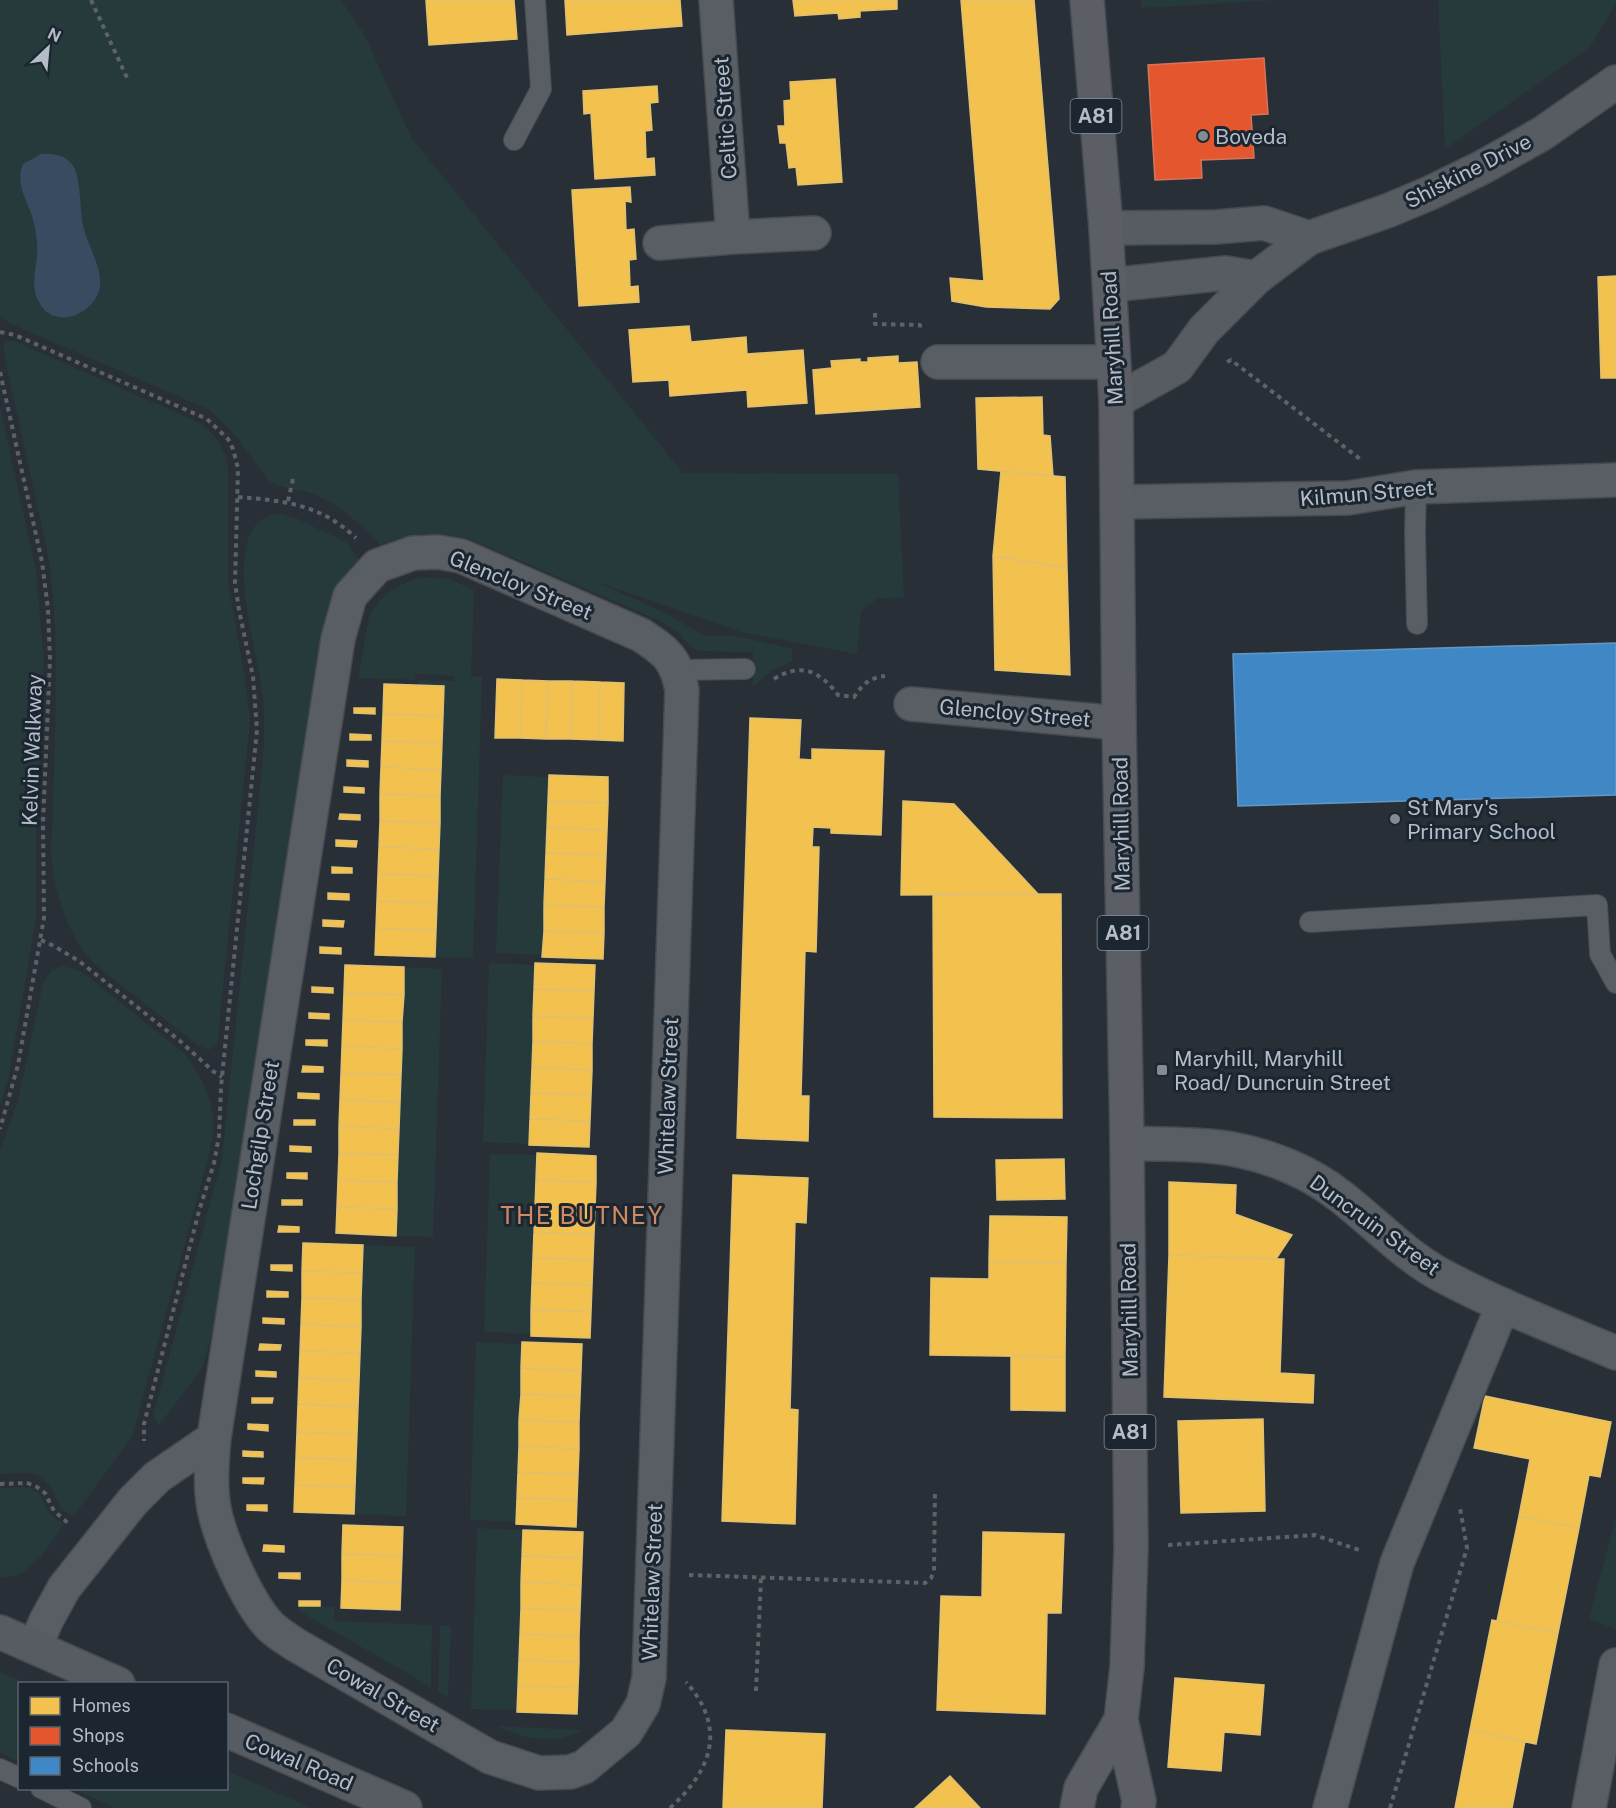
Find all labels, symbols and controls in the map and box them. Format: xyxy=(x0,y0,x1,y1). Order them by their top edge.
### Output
north arrow xyxy=(18,18,78,78)
text: N xyxy=(45,24,64,46)
street label: Celtic Street xyxy=(708,56,742,180)
road number: A81 xyxy=(1070,99,1122,133)
place label: Boveda xyxy=(1215,124,1287,149)
street label: Shiskine Drive xyxy=(1401,128,1535,214)
marker: Boveda xyxy=(1196,129,1210,143)
street label: Maryhill Road xyxy=(1096,270,1128,406)
street label: Kilmun Street xyxy=(1299,475,1435,511)
street label: Glencloy Street xyxy=(446,545,596,625)
street label: Kelvin Walkway xyxy=(17,674,47,826)
street label: Glencloy Street xyxy=(938,694,1092,732)
street label: Maryhill Road xyxy=(1107,757,1135,891)
place label: St Mary's Primary School xyxy=(1407,795,1556,844)
marker: St Mary's Primary School xyxy=(1388,812,1402,826)
road number: A81 xyxy=(1098,916,1148,950)
street label: Whitelaw Street xyxy=(653,1017,683,1175)
place label: Maryhill, Maryhill Road/ Duncruin Street xyxy=(1174,1046,1391,1095)
street label: Lochgilp Street xyxy=(236,1059,284,1211)
marker: Maryhill, Maryhill Road/ Duncruin Street xyxy=(1155,1063,1169,1077)
street label: Duncruin Street xyxy=(1305,1169,1445,1281)
district label: THE BUTNEY xyxy=(500,1201,664,1229)
street label: Maryhill Road xyxy=(1115,1243,1143,1377)
road number: A81 xyxy=(1104,1415,1156,1449)
street label: Whitelaw Street xyxy=(637,1503,667,1661)
street label: Cowal Street xyxy=(322,1652,444,1738)
legend xyxy=(18,1682,228,1790)
text: Homes xyxy=(72,1695,131,1716)
text: Shops xyxy=(72,1725,124,1746)
street label: Cowal Road xyxy=(241,1728,357,1796)
text: Schools xyxy=(72,1755,139,1776)

